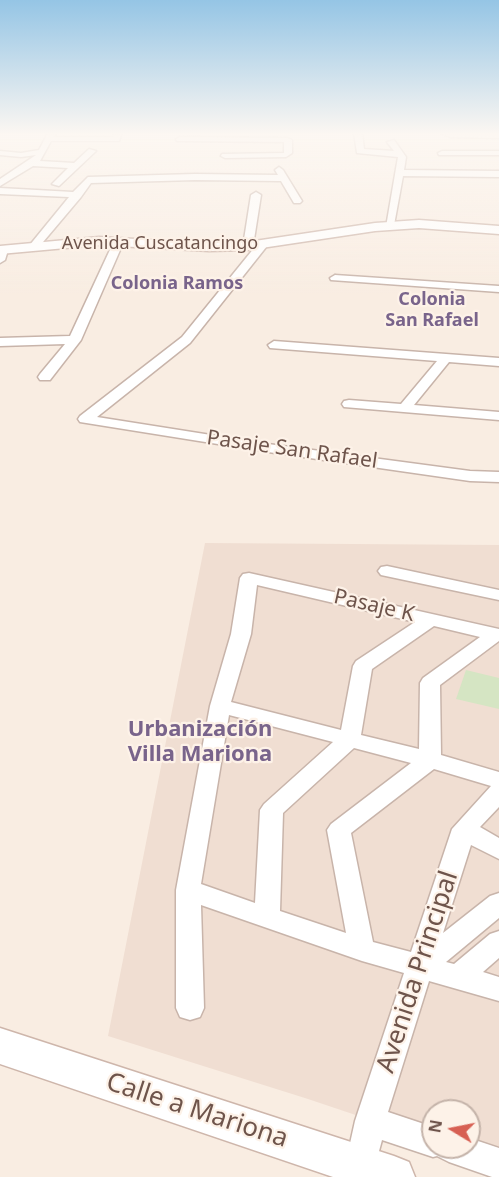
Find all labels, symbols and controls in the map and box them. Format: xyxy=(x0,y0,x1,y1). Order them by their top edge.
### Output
street label: Avenida Cuscatancingo xyxy=(62,233,258,255)
district label: Colonia Ramos xyxy=(111,273,243,295)
district label: Colonia San Rafael xyxy=(385,289,479,332)
street label: Pasaje San Rafael xyxy=(205,426,379,474)
street label: Pasaje K xyxy=(331,584,417,628)
district label: Urbanización Villa Mariona xyxy=(128,717,272,768)
street label: Avenida Principal xyxy=(371,867,465,1077)
street label: Calle a Mariona xyxy=(102,1067,292,1155)
north arrow xyxy=(421,1099,481,1159)
text: N xyxy=(423,1118,447,1135)

